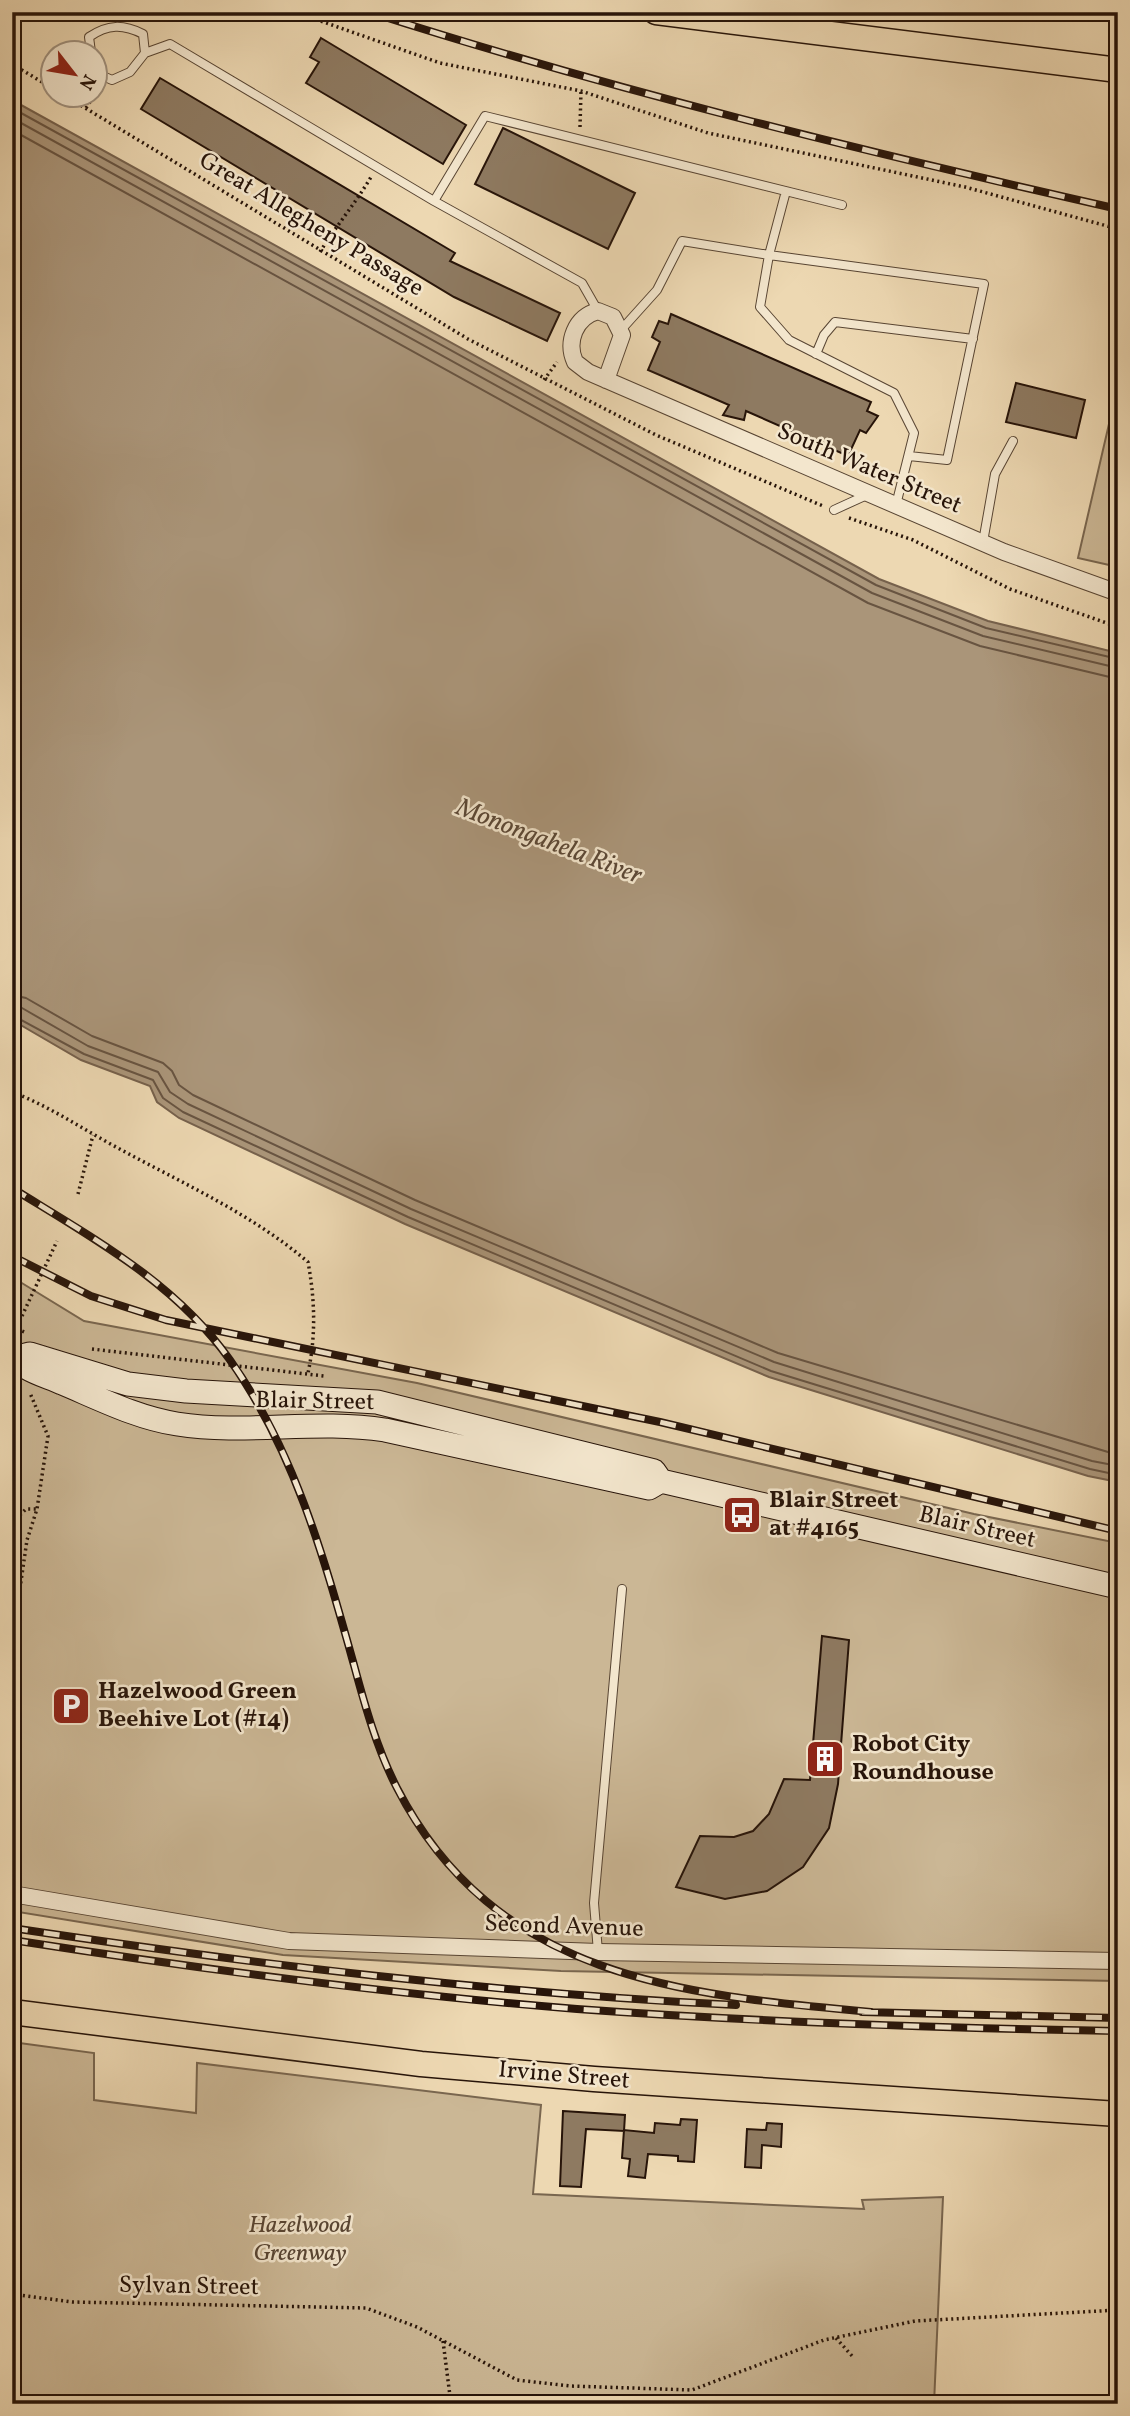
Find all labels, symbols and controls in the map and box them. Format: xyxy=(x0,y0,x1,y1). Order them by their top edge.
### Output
north arrow xyxy=(38,38,108,108)
text: N xyxy=(72,69,102,95)
street label: Great Allegheny Passage xyxy=(192,144,430,306)
street label: South Water Street xyxy=(771,415,967,523)
water label: Monongahela River xyxy=(450,790,647,894)
street label: Blair Street xyxy=(255,1384,375,1420)
place label: Blair Street at #4165 xyxy=(769,1484,898,1546)
bus stop icon: Blair Street at #4165 xyxy=(721,1494,763,1536)
street label: Blair Street xyxy=(915,1498,1039,1558)
place label: Hazelwood Green Beehive Lot (#14) xyxy=(98,1675,297,1737)
parking icon: Hazelwood Green Beehive Lot (#14) xyxy=(50,1685,92,1727)
place label: Robot City Roundhouse xyxy=(852,1728,994,1790)
building icon: Robot City Roundhouse xyxy=(804,1738,846,1780)
street label: Second Avenue xyxy=(484,1907,644,1947)
street label: Irvine Street xyxy=(497,2053,631,2099)
park label: Hazelwood Greenway xyxy=(248,2209,352,2271)
street label: Sylvan Street xyxy=(119,2269,259,2305)

